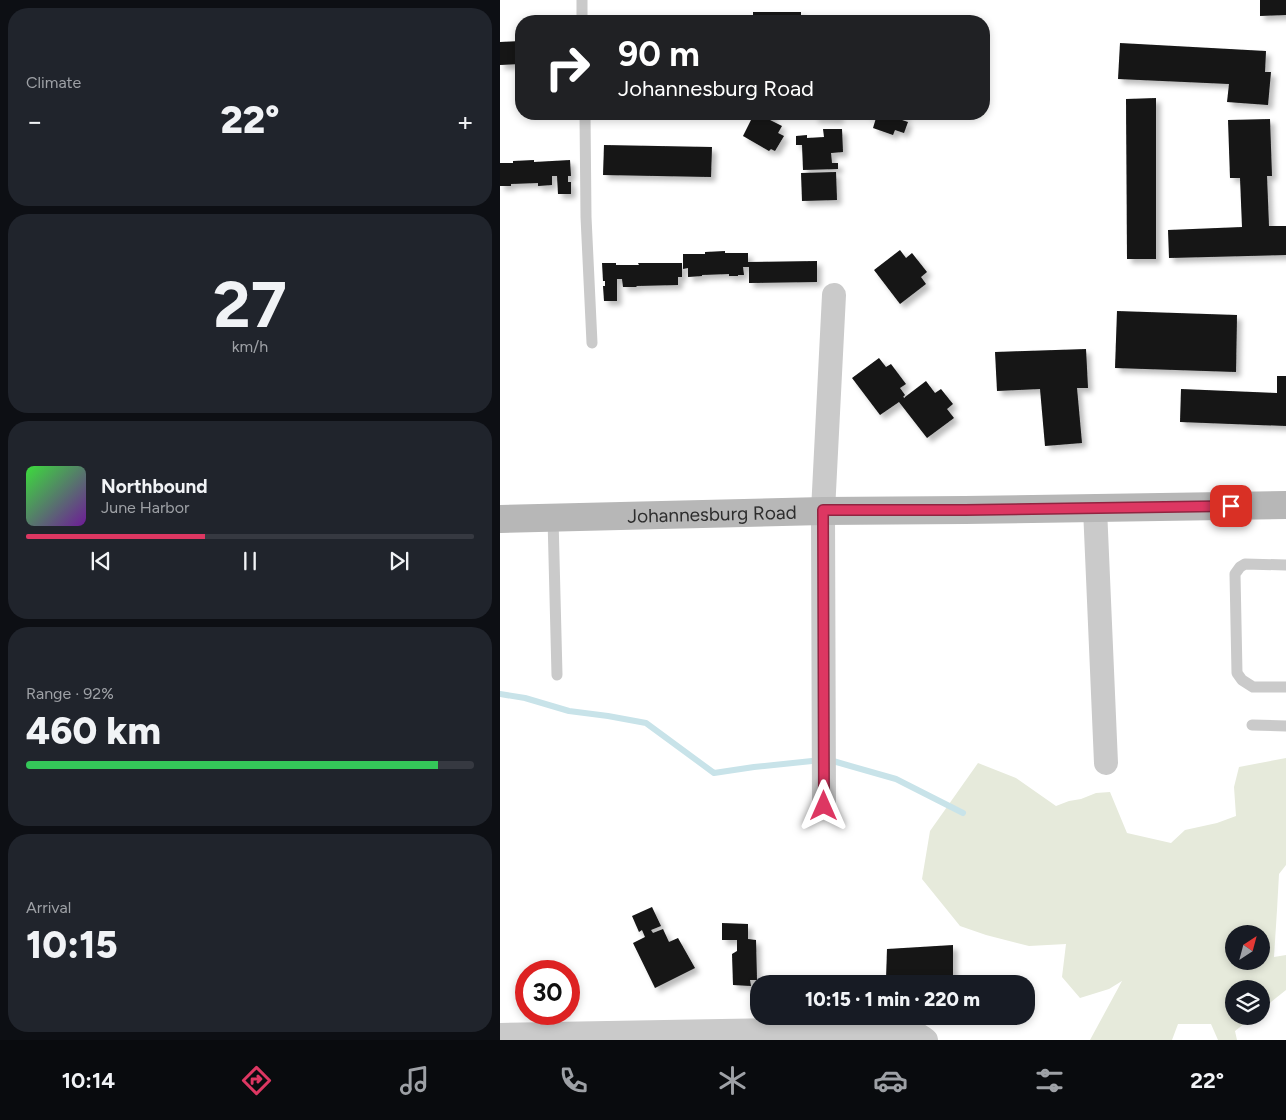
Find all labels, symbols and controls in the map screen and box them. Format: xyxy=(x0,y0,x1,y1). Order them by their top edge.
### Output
text: 90 m xyxy=(618,33,700,75)
icon: right xyxy=(535,35,600,100)
text: Climate xyxy=(26,73,81,92)
text: Johannesburg Road xyxy=(618,75,814,102)
text: 22° xyxy=(220,97,280,143)
text: − xyxy=(26,104,43,138)
text: + xyxy=(457,104,474,138)
text: 27 xyxy=(213,265,287,343)
text: km/h xyxy=(232,337,268,356)
text: Northbound xyxy=(101,475,208,498)
pin xyxy=(1210,485,1252,527)
icon: arrive xyxy=(1217,492,1245,520)
text: June Harbor xyxy=(101,498,189,517)
street label: Johannesburg Road xyxy=(627,500,797,527)
icon: previous xyxy=(87,547,115,575)
icon: pause xyxy=(236,547,264,575)
icon: next xyxy=(385,547,413,575)
text: Range · 92% xyxy=(26,684,114,703)
text: 460 km xyxy=(26,708,161,754)
position arrow xyxy=(797,779,849,831)
text: Arrival xyxy=(26,898,71,917)
text: 10:15 xyxy=(26,922,118,968)
north arrow xyxy=(1225,925,1270,970)
map controls xyxy=(1225,925,1270,1025)
speed limit sign: 30 xyxy=(515,960,580,1025)
button: layers xyxy=(1225,980,1270,1025)
text: 10:15 · 1 min · 220 m xyxy=(805,988,980,1011)
icon: directions xyxy=(239,1063,274,1098)
icon: music xyxy=(397,1063,432,1098)
icon: phone xyxy=(556,1063,591,1098)
icon: climate xyxy=(715,1063,750,1098)
icon: car xyxy=(873,1063,908,1098)
icon: filters xyxy=(1032,1063,1067,1098)
text: 10:14 xyxy=(62,1067,115,1094)
text: 22° xyxy=(1190,1067,1224,1094)

